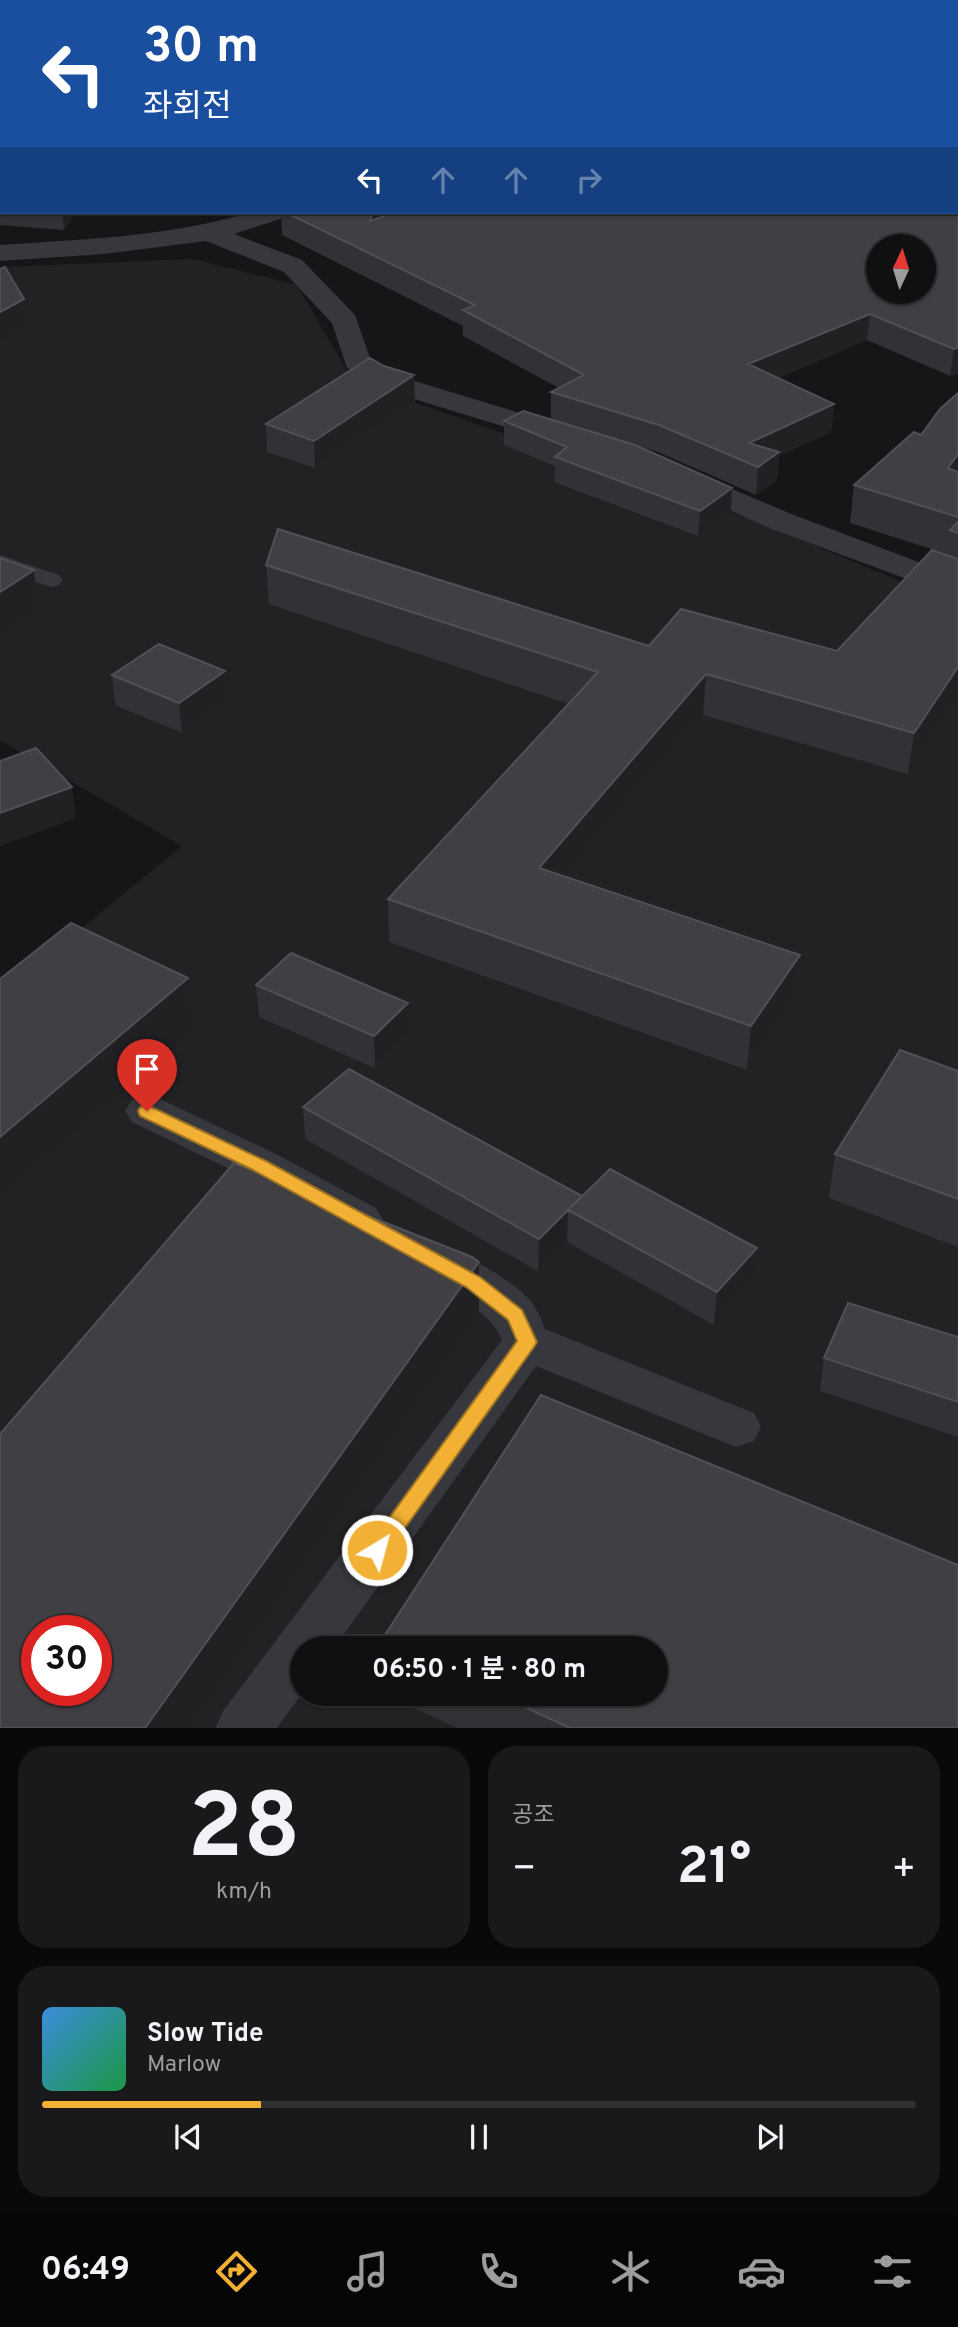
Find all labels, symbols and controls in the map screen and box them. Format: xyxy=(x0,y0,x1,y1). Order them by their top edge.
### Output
text: 30 m xyxy=(143,18,259,80)
icon: left xyxy=(28,28,119,119)
text: 좌회전 xyxy=(143,88,231,128)
icon: left xyxy=(351,161,389,199)
icon: ahead xyxy=(424,161,462,199)
icon: ahead xyxy=(497,161,535,199)
icon: right xyxy=(570,161,608,199)
north arrow xyxy=(866,234,936,304)
map controls xyxy=(866,234,936,304)
pin xyxy=(117,1039,177,1111)
icon: arrive xyxy=(128,1050,166,1088)
position arrow xyxy=(340,1513,414,1587)
speed limit sign: 30 xyxy=(21,1615,112,1706)
text: 06:50 · 1 분 · 80 m xyxy=(372,1654,586,1687)
text: 28 xyxy=(188,1775,300,1890)
text: 공조 xyxy=(512,1802,554,1831)
text: 21° xyxy=(677,1836,751,1902)
text: − xyxy=(512,1846,537,1895)
text: + xyxy=(891,1846,916,1895)
text: km/h xyxy=(216,1878,272,1907)
text: Slow Tide xyxy=(147,2018,264,2051)
text: Marlow xyxy=(147,2051,221,2080)
icon: previous xyxy=(169,2118,207,2156)
icon: pause xyxy=(460,2118,498,2156)
icon: next xyxy=(751,2118,789,2156)
icon: directions xyxy=(212,2247,261,2296)
icon: music xyxy=(343,2247,392,2296)
icon: phone xyxy=(474,2247,523,2296)
icon: climate xyxy=(606,2247,655,2296)
icon: car xyxy=(737,2247,786,2296)
icon: filters xyxy=(868,2247,917,2296)
text: 06:49 xyxy=(41,2251,130,2291)

